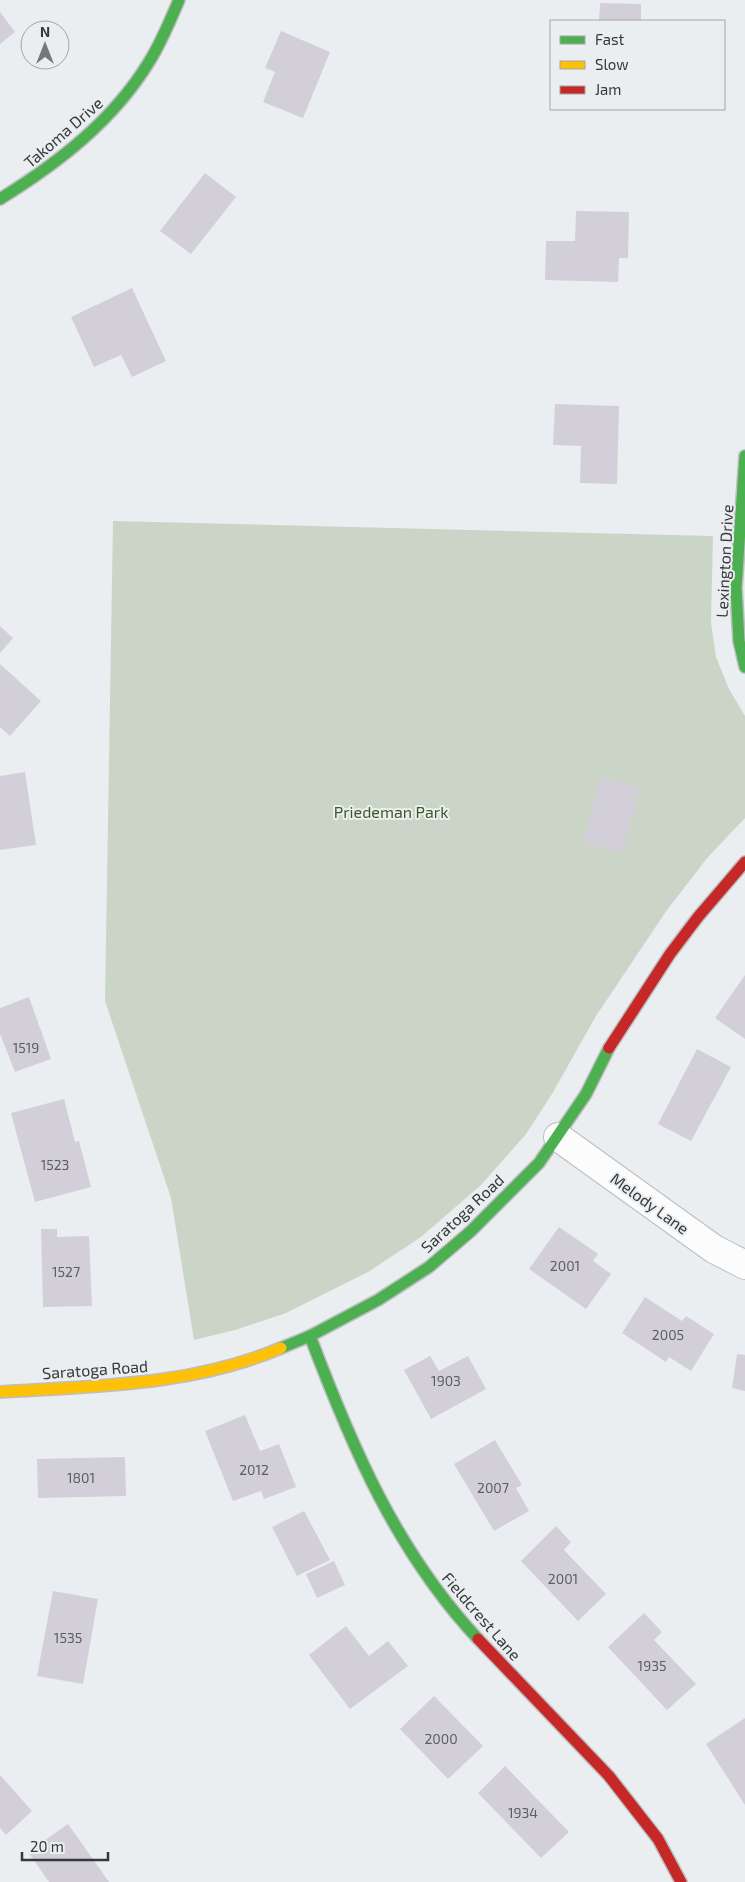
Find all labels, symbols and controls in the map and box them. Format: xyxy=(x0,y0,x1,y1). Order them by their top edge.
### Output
north arrow xyxy=(20,20,70,70)
legend xyxy=(550,20,725,110)
text: N xyxy=(40,23,50,40)
text: Fast xyxy=(595,30,625,48)
text: Slow xyxy=(595,55,629,73)
text: Jam xyxy=(595,80,621,98)
street label: Takoma Drive xyxy=(20,93,106,171)
street label: Lexington Drive xyxy=(712,504,736,618)
park label: Priedeman Park xyxy=(334,802,448,821)
house number: 1519 xyxy=(13,1039,39,1056)
house number: 1523 xyxy=(41,1156,69,1173)
street label: Melody Lane xyxy=(607,1168,693,1238)
street label: Saratoga Road xyxy=(417,1170,507,1256)
house number: 2001 xyxy=(550,1257,580,1274)
house number: 1527 xyxy=(52,1263,80,1280)
house number: 2005 xyxy=(652,1326,684,1343)
street label: Saratoga Road xyxy=(41,1356,149,1382)
house number: 1903 xyxy=(431,1372,461,1389)
house number: 2012 xyxy=(239,1461,269,1478)
house number: 1801 xyxy=(67,1469,95,1486)
house number: 2007 xyxy=(477,1479,509,1496)
street label: Fieldcrest Lane xyxy=(439,1568,525,1664)
house number: 2001 xyxy=(548,1570,578,1587)
house number: 1535 xyxy=(54,1629,82,1646)
house number: 1935 xyxy=(638,1657,666,1674)
house number: 2000 xyxy=(424,1730,458,1747)
house number: 1934 xyxy=(508,1804,538,1821)
scale bar xyxy=(22,1830,109,1862)
text: 20 m xyxy=(30,1837,64,1855)

